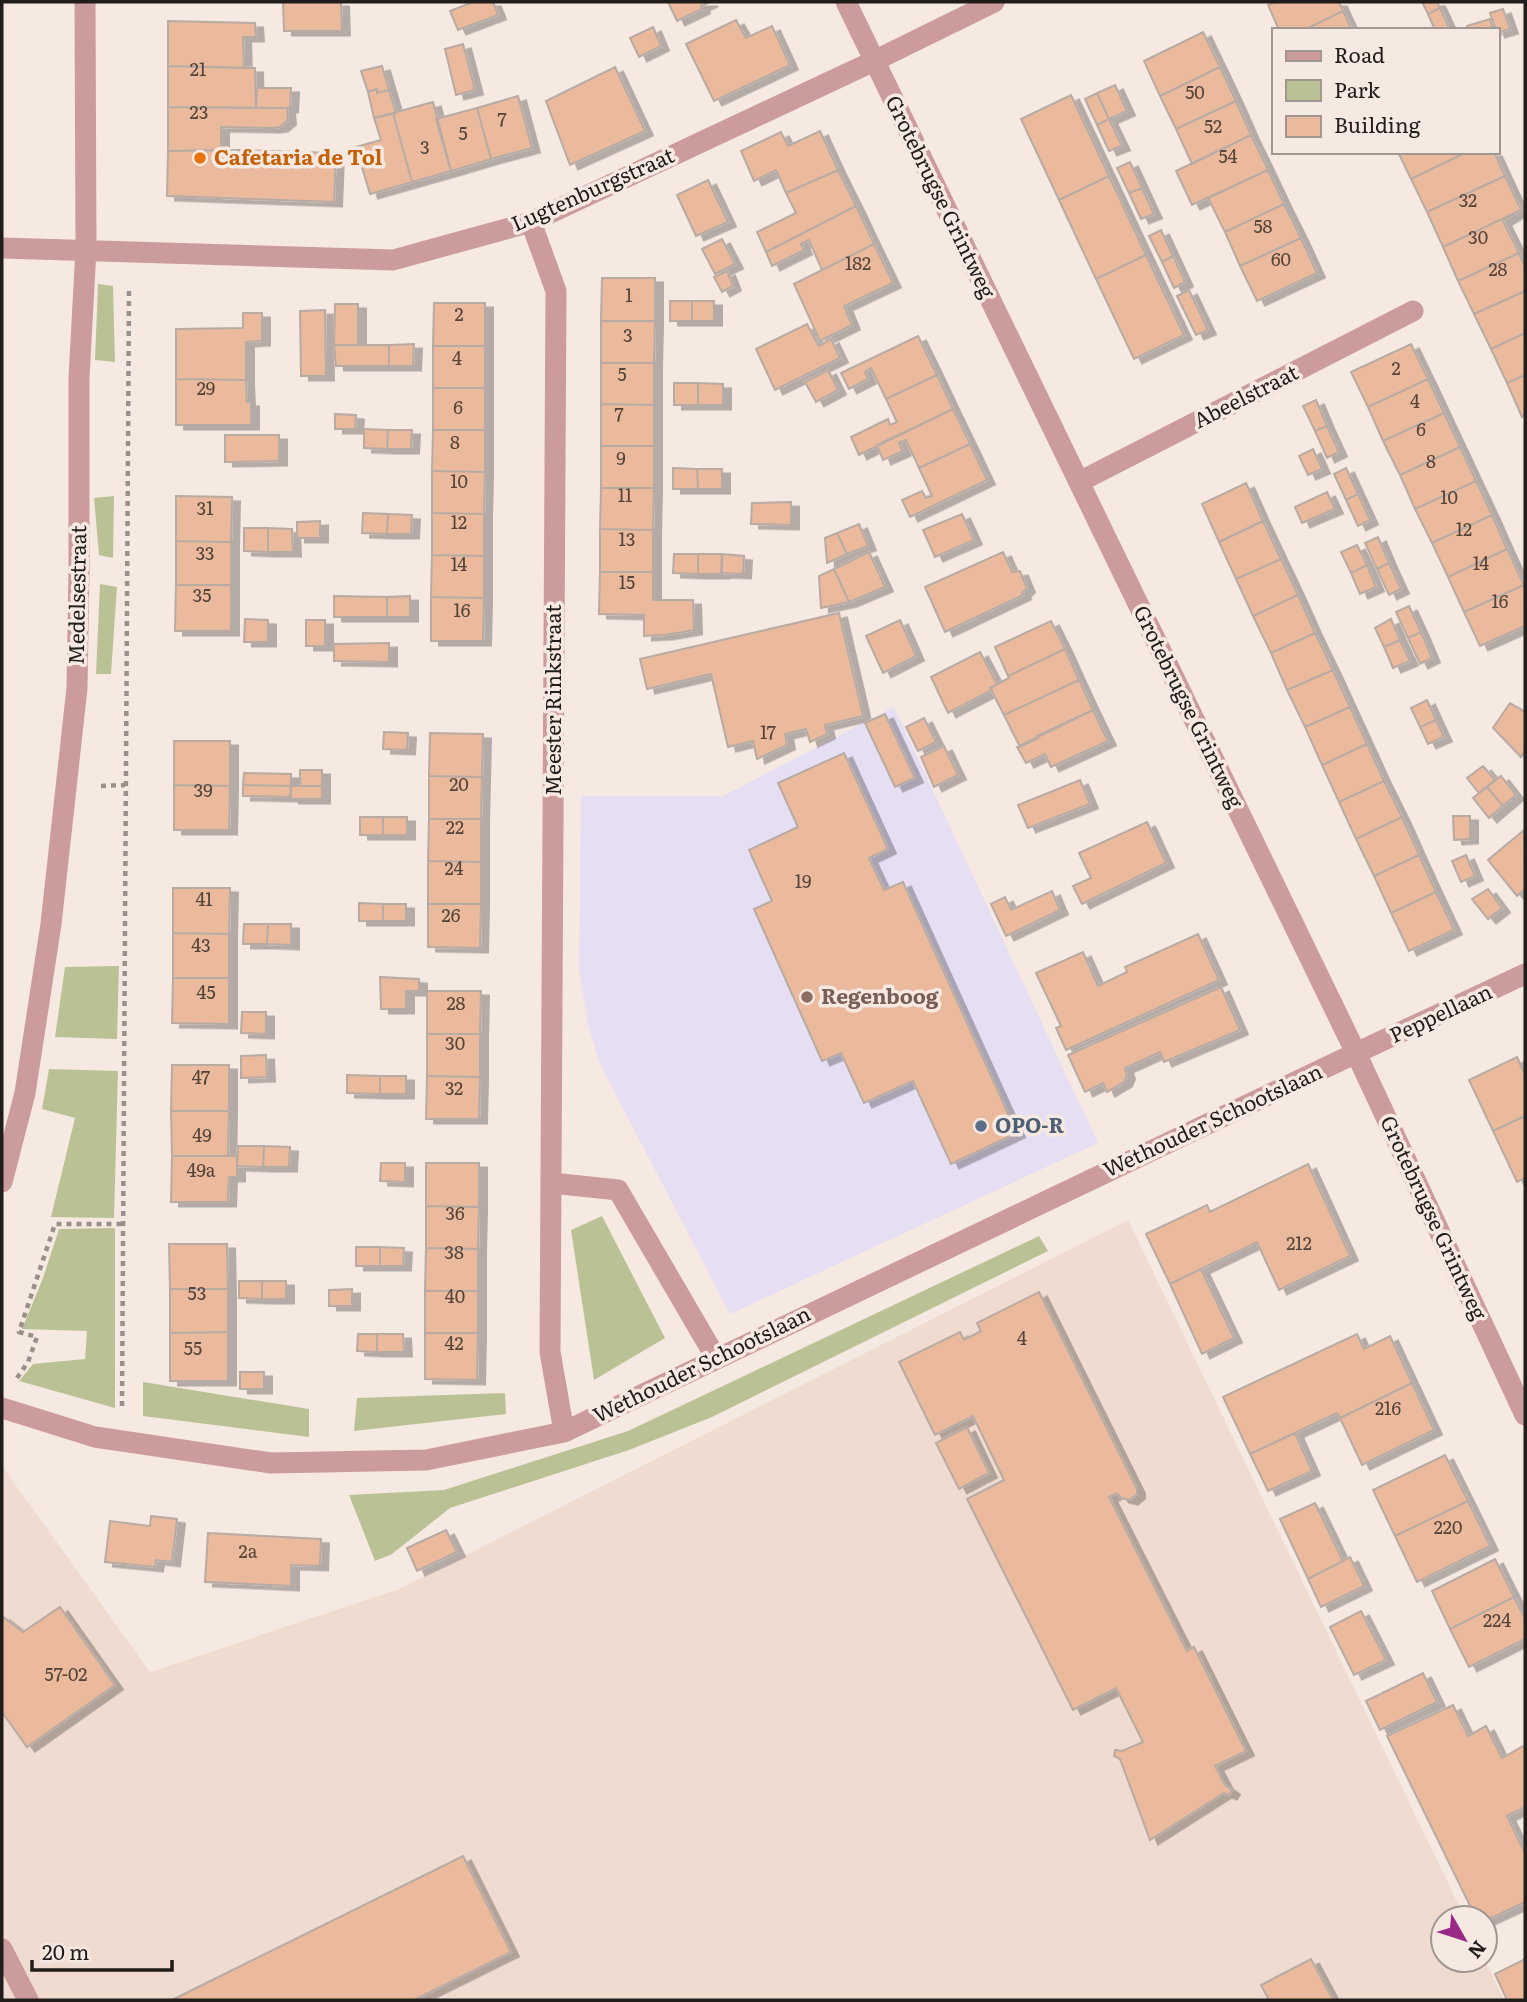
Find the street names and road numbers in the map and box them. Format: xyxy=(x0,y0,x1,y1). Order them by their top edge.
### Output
street label: Grotebrugse Grintweg xyxy=(880,89,1005,303)
street label: Lugtenburgstraat xyxy=(506,138,679,238)
street label: Abeelstraat xyxy=(1187,355,1303,434)
street label: Medelsestraat xyxy=(59,524,92,665)
street label: Grotebrugse Grintweg xyxy=(1128,599,1253,813)
street label: Meester Rinkstraat xyxy=(536,604,567,796)
street label: Peppellaan xyxy=(1384,974,1496,1049)
street label: Wethouder Schootslaan xyxy=(1097,1054,1327,1183)
street label: Grotebrugse Grintweg xyxy=(1374,1110,1496,1324)
street label: Wethouder Schootslaan xyxy=(587,1296,815,1429)

